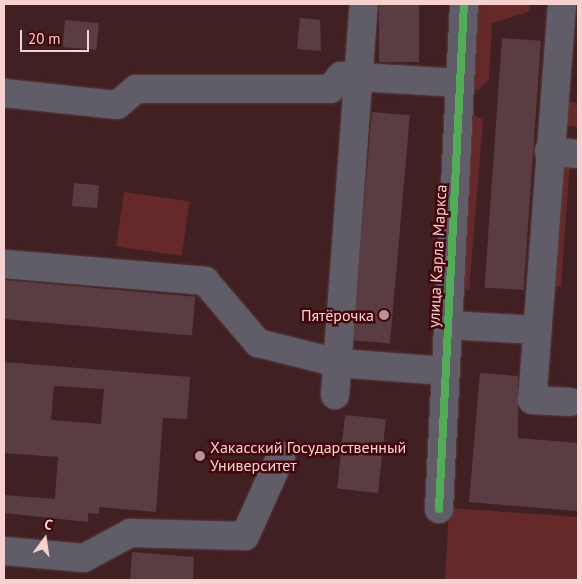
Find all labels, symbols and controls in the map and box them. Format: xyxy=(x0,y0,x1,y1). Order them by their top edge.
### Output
scale bar xyxy=(22,20,91,52)
text: 20 m xyxy=(28,29,61,48)
street label: улица Карла Маркса xyxy=(424,184,450,328)
place label: Пятёрочка xyxy=(301,305,374,325)
marker: Пятёрочка xyxy=(378,309,390,321)
place label: Хакасский Государственный Университет xyxy=(210,437,406,475)
marker: Хакасский Государственный Университет xyxy=(194,450,206,462)
north arrow xyxy=(20,514,70,564)
text: С xyxy=(43,515,55,534)

